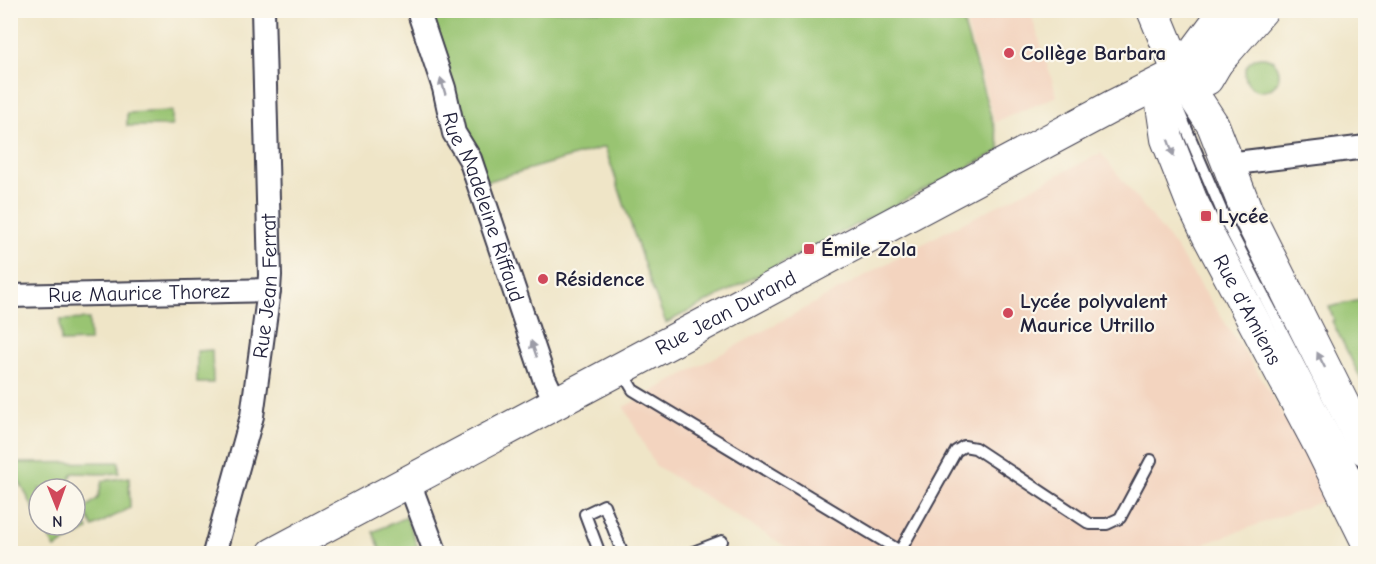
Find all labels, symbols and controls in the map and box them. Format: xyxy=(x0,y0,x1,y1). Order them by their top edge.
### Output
place label: Collège Barbara xyxy=(1021,41,1166,65)
marker: Collège Barbara xyxy=(1002,46,1016,60)
one-way arrow xyxy=(438,77,447,95)
street label: Rue Madeleine Riffaud xyxy=(438,110,529,305)
one-way arrow xyxy=(1166,139,1176,157)
place label: Lycée xyxy=(1218,204,1269,228)
marker: Lycée xyxy=(1199,209,1213,223)
street label: Rue Jean Ferrat xyxy=(248,213,282,360)
place label: Émile Zola xyxy=(821,237,917,261)
marker: Émile Zola xyxy=(802,242,816,256)
street label: Rue d'Amiens xyxy=(1208,250,1287,369)
street label: Rue Jean Durand xyxy=(651,265,800,360)
place label: Résidence xyxy=(555,267,644,291)
marker: Résidence xyxy=(536,272,550,286)
street label: Rue Maurice Thorez xyxy=(48,279,230,307)
place label: Lycée polyvalent Maurice Utrillo xyxy=(1020,289,1168,337)
marker: Lycée polyvalent Maurice Utrillo xyxy=(1001,306,1015,320)
one-way arrow xyxy=(528,340,538,358)
one-way arrow xyxy=(1316,351,1325,368)
north arrow xyxy=(27,477,87,537)
text: N xyxy=(52,512,63,530)

